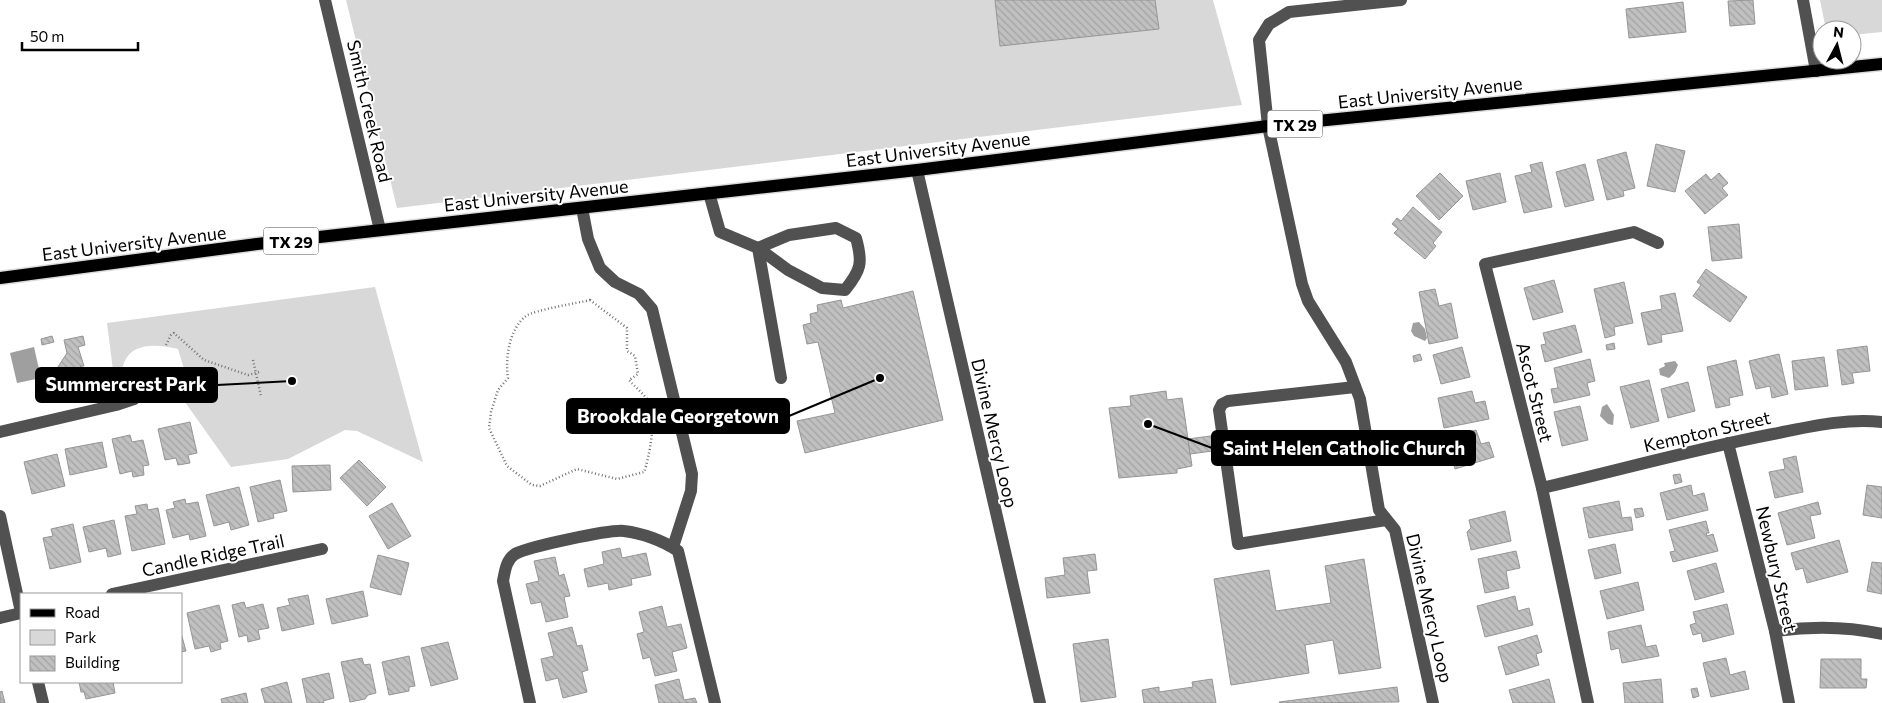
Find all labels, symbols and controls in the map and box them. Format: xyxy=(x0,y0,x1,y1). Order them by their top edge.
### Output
scale bar xyxy=(22,20,139,52)
north arrow xyxy=(1812,20,1862,70)
text: N xyxy=(1832,23,1845,41)
text: 50 m xyxy=(30,27,64,45)
street label: Smith Creek Road xyxy=(343,38,397,184)
street label: East University Avenue xyxy=(1337,71,1523,113)
road number: TX 29 xyxy=(1268,110,1322,138)
street label: East University Avenue xyxy=(845,127,1031,171)
street label: East University Avenue xyxy=(443,174,629,216)
street label: East University Avenue xyxy=(41,221,227,265)
road number: TX 29 xyxy=(264,228,318,255)
street label: Ascot Street xyxy=(1512,340,1558,444)
street label: Divine Mercy Loop xyxy=(967,356,1023,510)
callout: Summercrest Park xyxy=(36,368,217,402)
text: Summercrest Park xyxy=(45,372,207,395)
callout: Brookdale Georgetown xyxy=(567,399,789,433)
text: Brookdale Georgetown xyxy=(577,404,779,427)
street label: Kempton Street xyxy=(1641,406,1773,456)
callout: Saint Helen Catholic Church xyxy=(1212,431,1475,465)
text: Saint Helen Catholic Church xyxy=(1223,436,1465,459)
street label: Newbury Street xyxy=(1752,504,1802,634)
street label: Candle Ridge Trail xyxy=(140,529,286,581)
street label: Divine Mercy Loop xyxy=(1402,531,1458,685)
legend xyxy=(20,593,182,683)
text: Road xyxy=(65,603,100,621)
text: Park xyxy=(65,628,96,646)
text: Building xyxy=(65,653,120,671)

